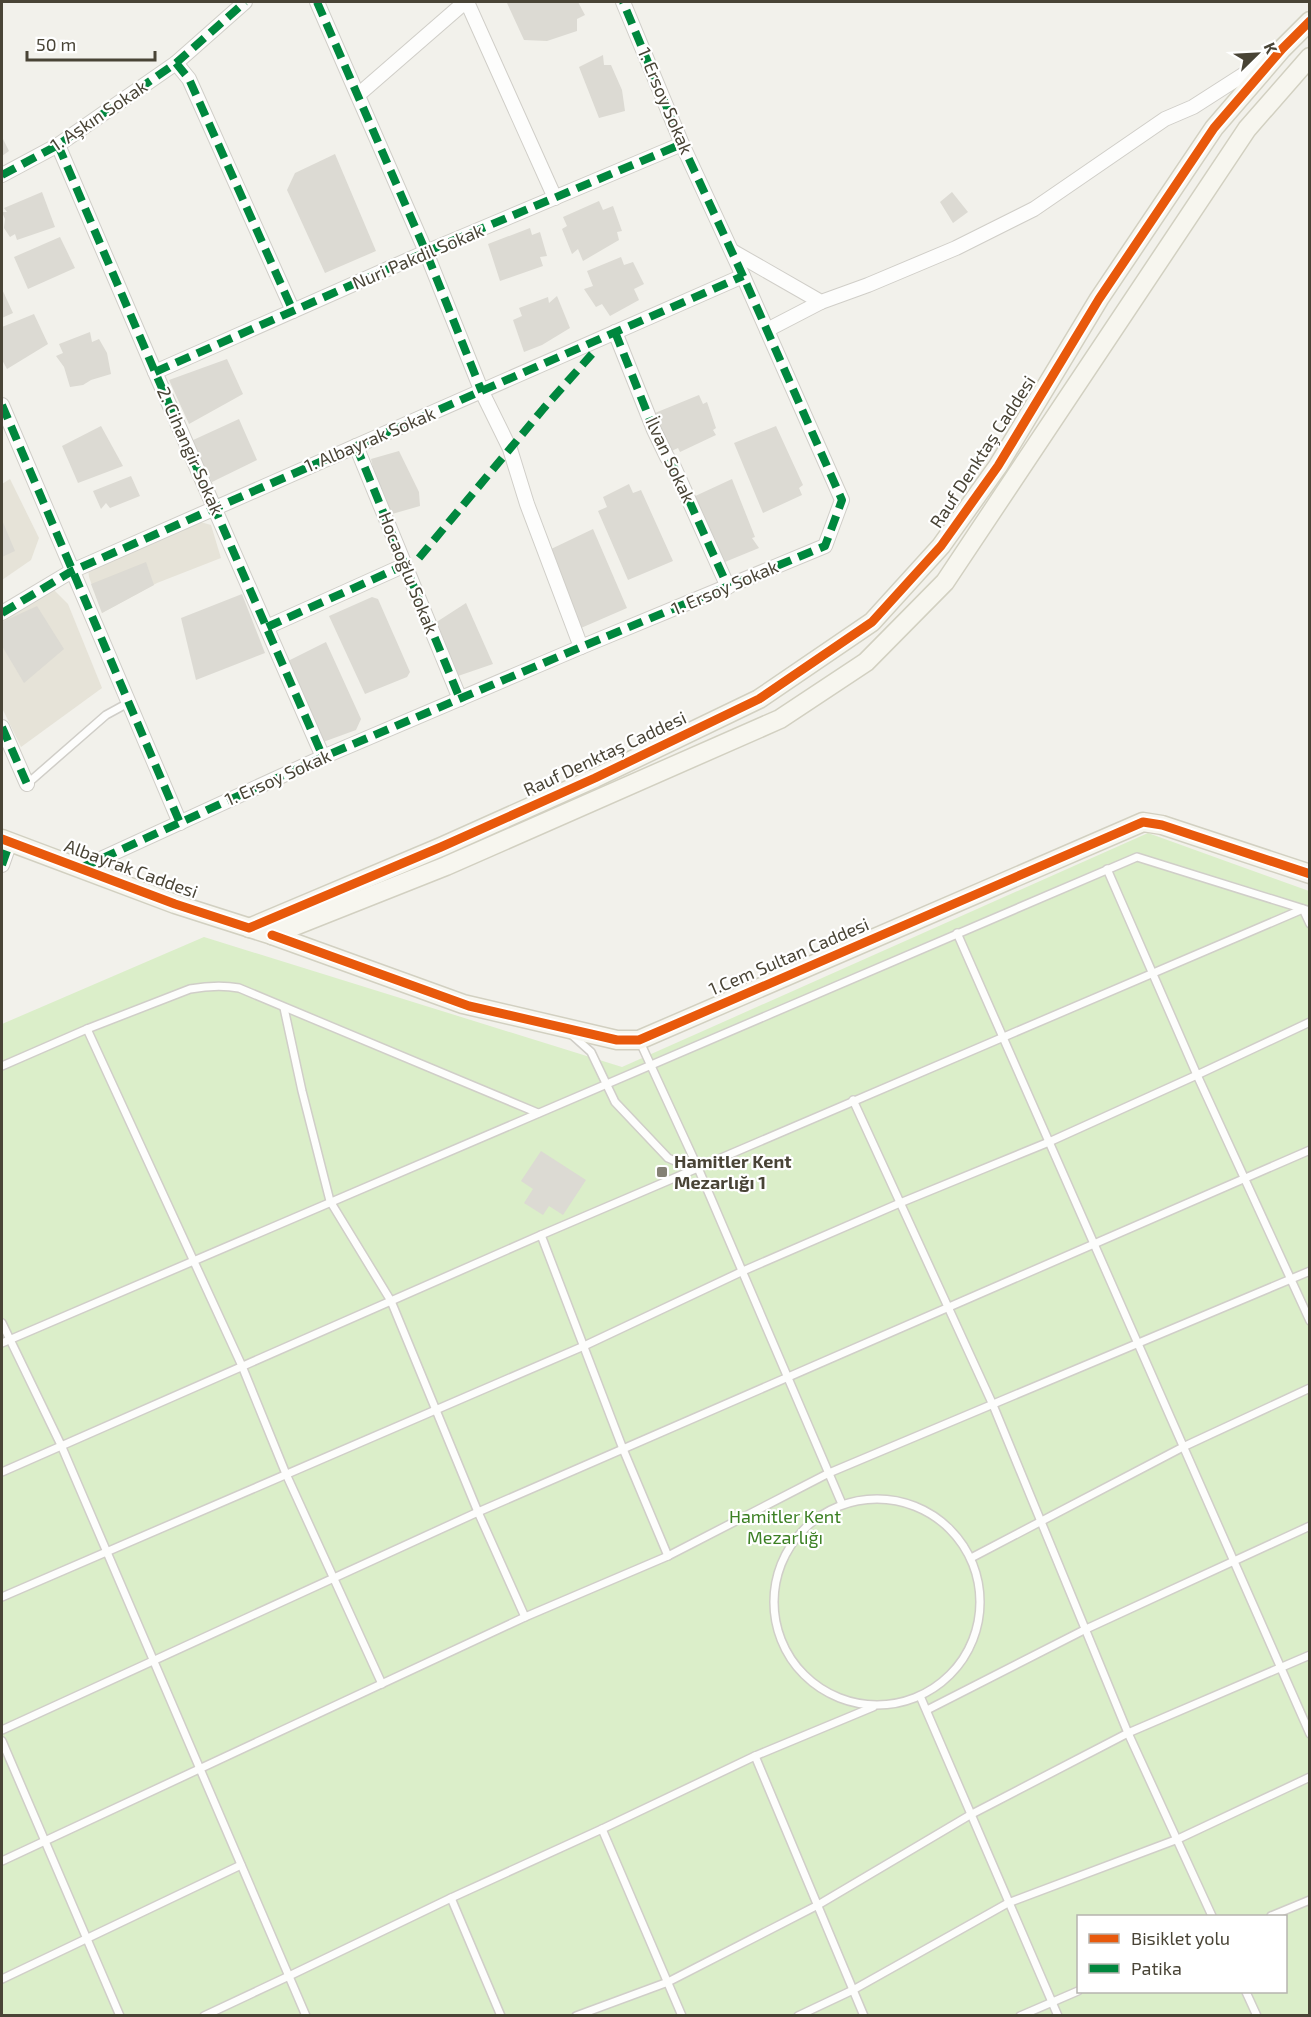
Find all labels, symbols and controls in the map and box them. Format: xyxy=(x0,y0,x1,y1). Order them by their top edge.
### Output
scale bar xyxy=(27,24,154,62)
north arrow xyxy=(1227,24,1287,84)
text: 50 m xyxy=(36,33,76,55)
text: K xyxy=(1260,39,1282,57)
street label: 1. Ersoy Sokak xyxy=(634,44,698,157)
street label: 1. Aşkın Sokak xyxy=(46,75,152,156)
street label: Nuri Pakdil Sokak xyxy=(349,219,486,294)
street label: Rauf Denktaş Caddesi xyxy=(925,371,1040,532)
street label: 2. Cihangir Sokak xyxy=(153,383,229,518)
street label: 1. Albayrak Sokak xyxy=(301,402,438,476)
street label: İlvan Sokak xyxy=(641,413,700,506)
street label: Hocaoğlu Sokak xyxy=(374,509,443,637)
street label: 1. Ersoy Sokak xyxy=(668,555,781,619)
street label: Rauf Denktaş Caddesi xyxy=(520,706,690,801)
street label: 1. Ersoy Sokak xyxy=(221,744,334,810)
street label: Albayrak Caddesi xyxy=(62,834,201,902)
street label: 1.Cem Sultan Caddesi xyxy=(705,912,872,1000)
place label: Hamitler Kent Mezarlığı 1 xyxy=(674,1150,792,1193)
marker: Hamitler Kent Mezarlığı 1 xyxy=(655,1165,669,1179)
park label: Hamitler Kent Mezarlığı xyxy=(729,1505,841,1548)
legend xyxy=(1077,1915,1287,1993)
text: Bisiklet yolu xyxy=(1131,1927,1230,1949)
text: Patika xyxy=(1131,1957,1182,1979)

